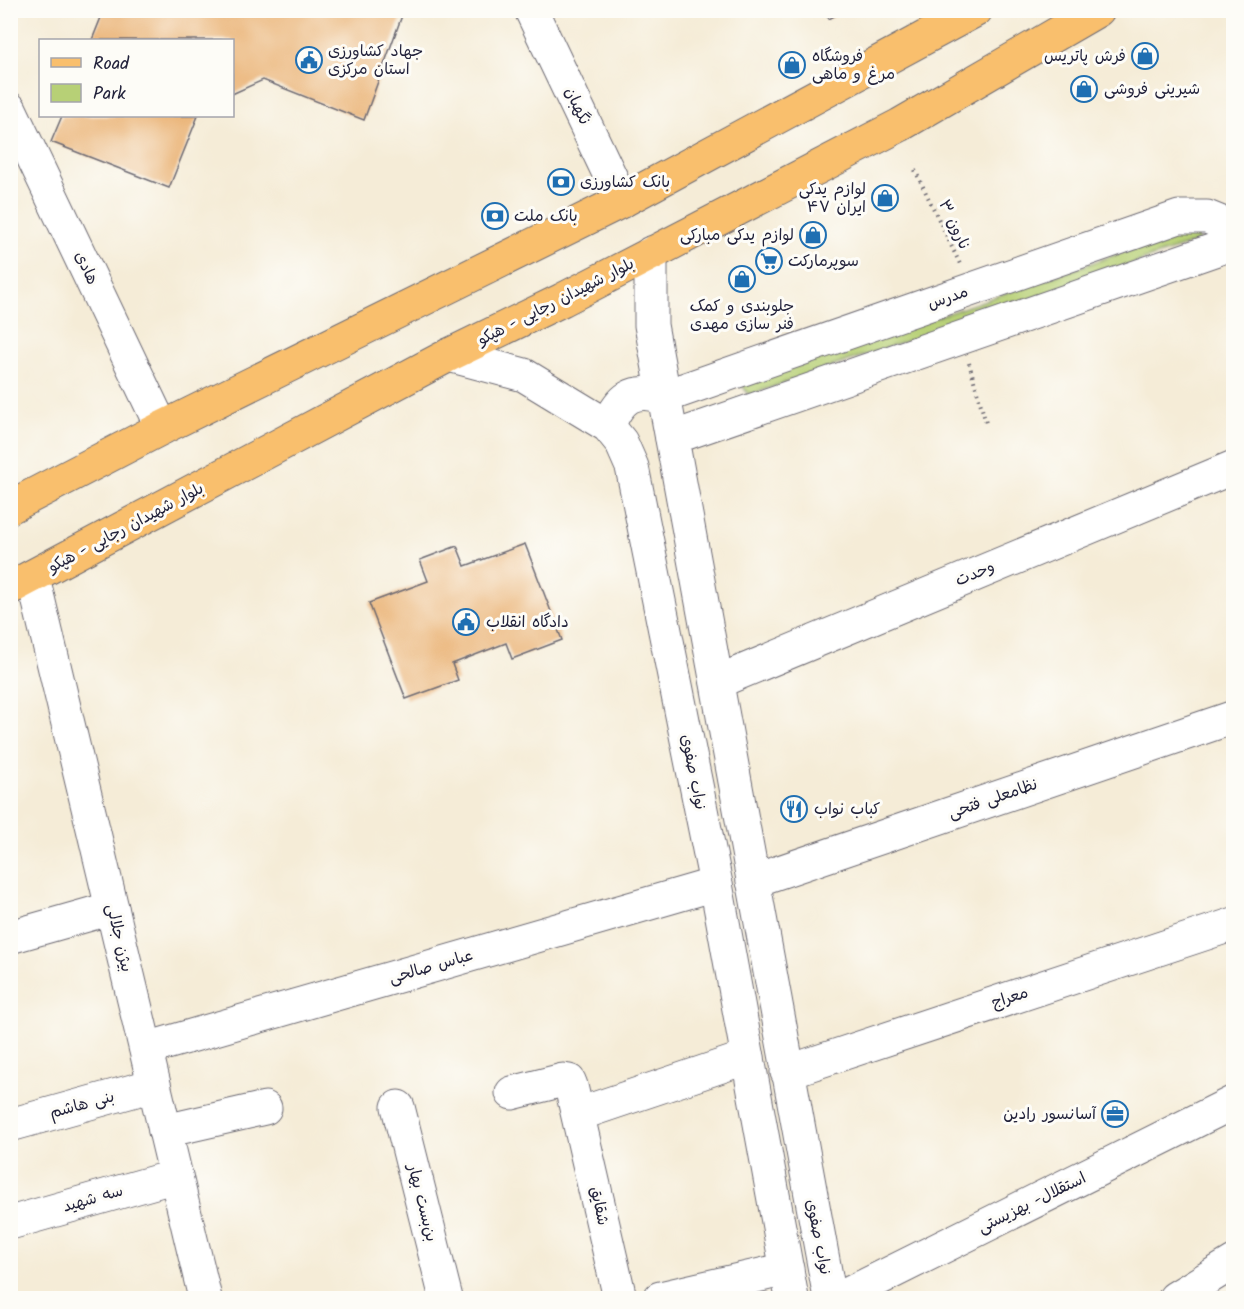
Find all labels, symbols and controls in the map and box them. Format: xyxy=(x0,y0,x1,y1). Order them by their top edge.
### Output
legend xyxy=(39,39,234,117)
place label: جهاد کشاورزی استان مرکزی xyxy=(328,39,423,82)
shop icon: فرش پاتریس xyxy=(1130,41,1160,71)
place label: فروشگاه مرغ و ماهی xyxy=(812,44,895,87)
place label: فرش پاتریس xyxy=(1044,44,1126,69)
public building icon: جهاد کشاورزی استان مرکزی xyxy=(294,45,324,75)
text: Road xyxy=(93,50,130,79)
shop icon: فروشگاه مرغ و ماهی xyxy=(777,50,807,80)
shop icon: شیرینی فروشی xyxy=(1069,74,1099,104)
place label: شیرینی فروشی xyxy=(1104,77,1200,102)
text: Park xyxy=(93,80,126,109)
street label: نگهبان xyxy=(557,83,597,129)
bank icon: بانک کشاورزی xyxy=(546,167,576,197)
place label: بانک کشاورزی xyxy=(580,170,670,195)
place label: لوازم یدکی ایران ۴۷ xyxy=(799,177,866,220)
shop icon: لوازم یدکی ایران ۴۷ xyxy=(870,183,900,213)
street label: نارون ۳ xyxy=(931,196,977,254)
bank icon: بانک ملت xyxy=(480,201,510,231)
place label: بانک ملت xyxy=(514,204,578,229)
shop icon: لوازم یدکی مبارکی xyxy=(798,220,828,250)
place label: لوازم یدکی مبارکی xyxy=(680,223,794,248)
supermarket icon: سوپرمارکت xyxy=(754,246,784,276)
street label: هادی xyxy=(67,247,105,289)
place label: سوپرمارکت xyxy=(788,249,859,274)
street label: بلوار شهیدان رجایی - هپکو xyxy=(471,252,639,353)
shop icon: جلوبندی و کمک فنر سازی مهدی xyxy=(727,264,757,294)
street label: مدرس xyxy=(924,279,972,317)
place label: جلوبندی و کمک فنر سازی مهدی xyxy=(690,294,794,337)
street label: بلوار شهیدان رجایی - هپکو xyxy=(42,476,208,581)
street label: وحدت xyxy=(951,555,999,593)
public building icon: دادگاه انقلاب xyxy=(451,607,481,637)
place label: دادگاه انقلاب xyxy=(486,610,569,635)
street label: نواب صفوی xyxy=(673,732,713,812)
street label: نظامعلی فتحی xyxy=(945,772,1041,826)
restaurant icon: کباب نواب xyxy=(779,794,809,824)
place label: کباب نواب xyxy=(814,797,881,822)
street label: بیژن جلالی xyxy=(99,901,139,975)
street label: عباس صالحی xyxy=(386,943,476,991)
street label: معراج xyxy=(988,980,1032,1016)
street label: بنی هاشم xyxy=(47,1084,117,1126)
office icon: آسانسور رادین xyxy=(1100,1099,1130,1129)
place label: آسانسور رادین xyxy=(1003,1102,1097,1127)
street label: بن‌بست بهار xyxy=(400,1160,444,1244)
street label: استقلال- بهزیستی xyxy=(973,1166,1091,1240)
street label: سه شهید xyxy=(60,1178,126,1220)
street label: شقایق xyxy=(583,1184,615,1228)
street label: نواب صفوی xyxy=(798,1197,838,1277)

